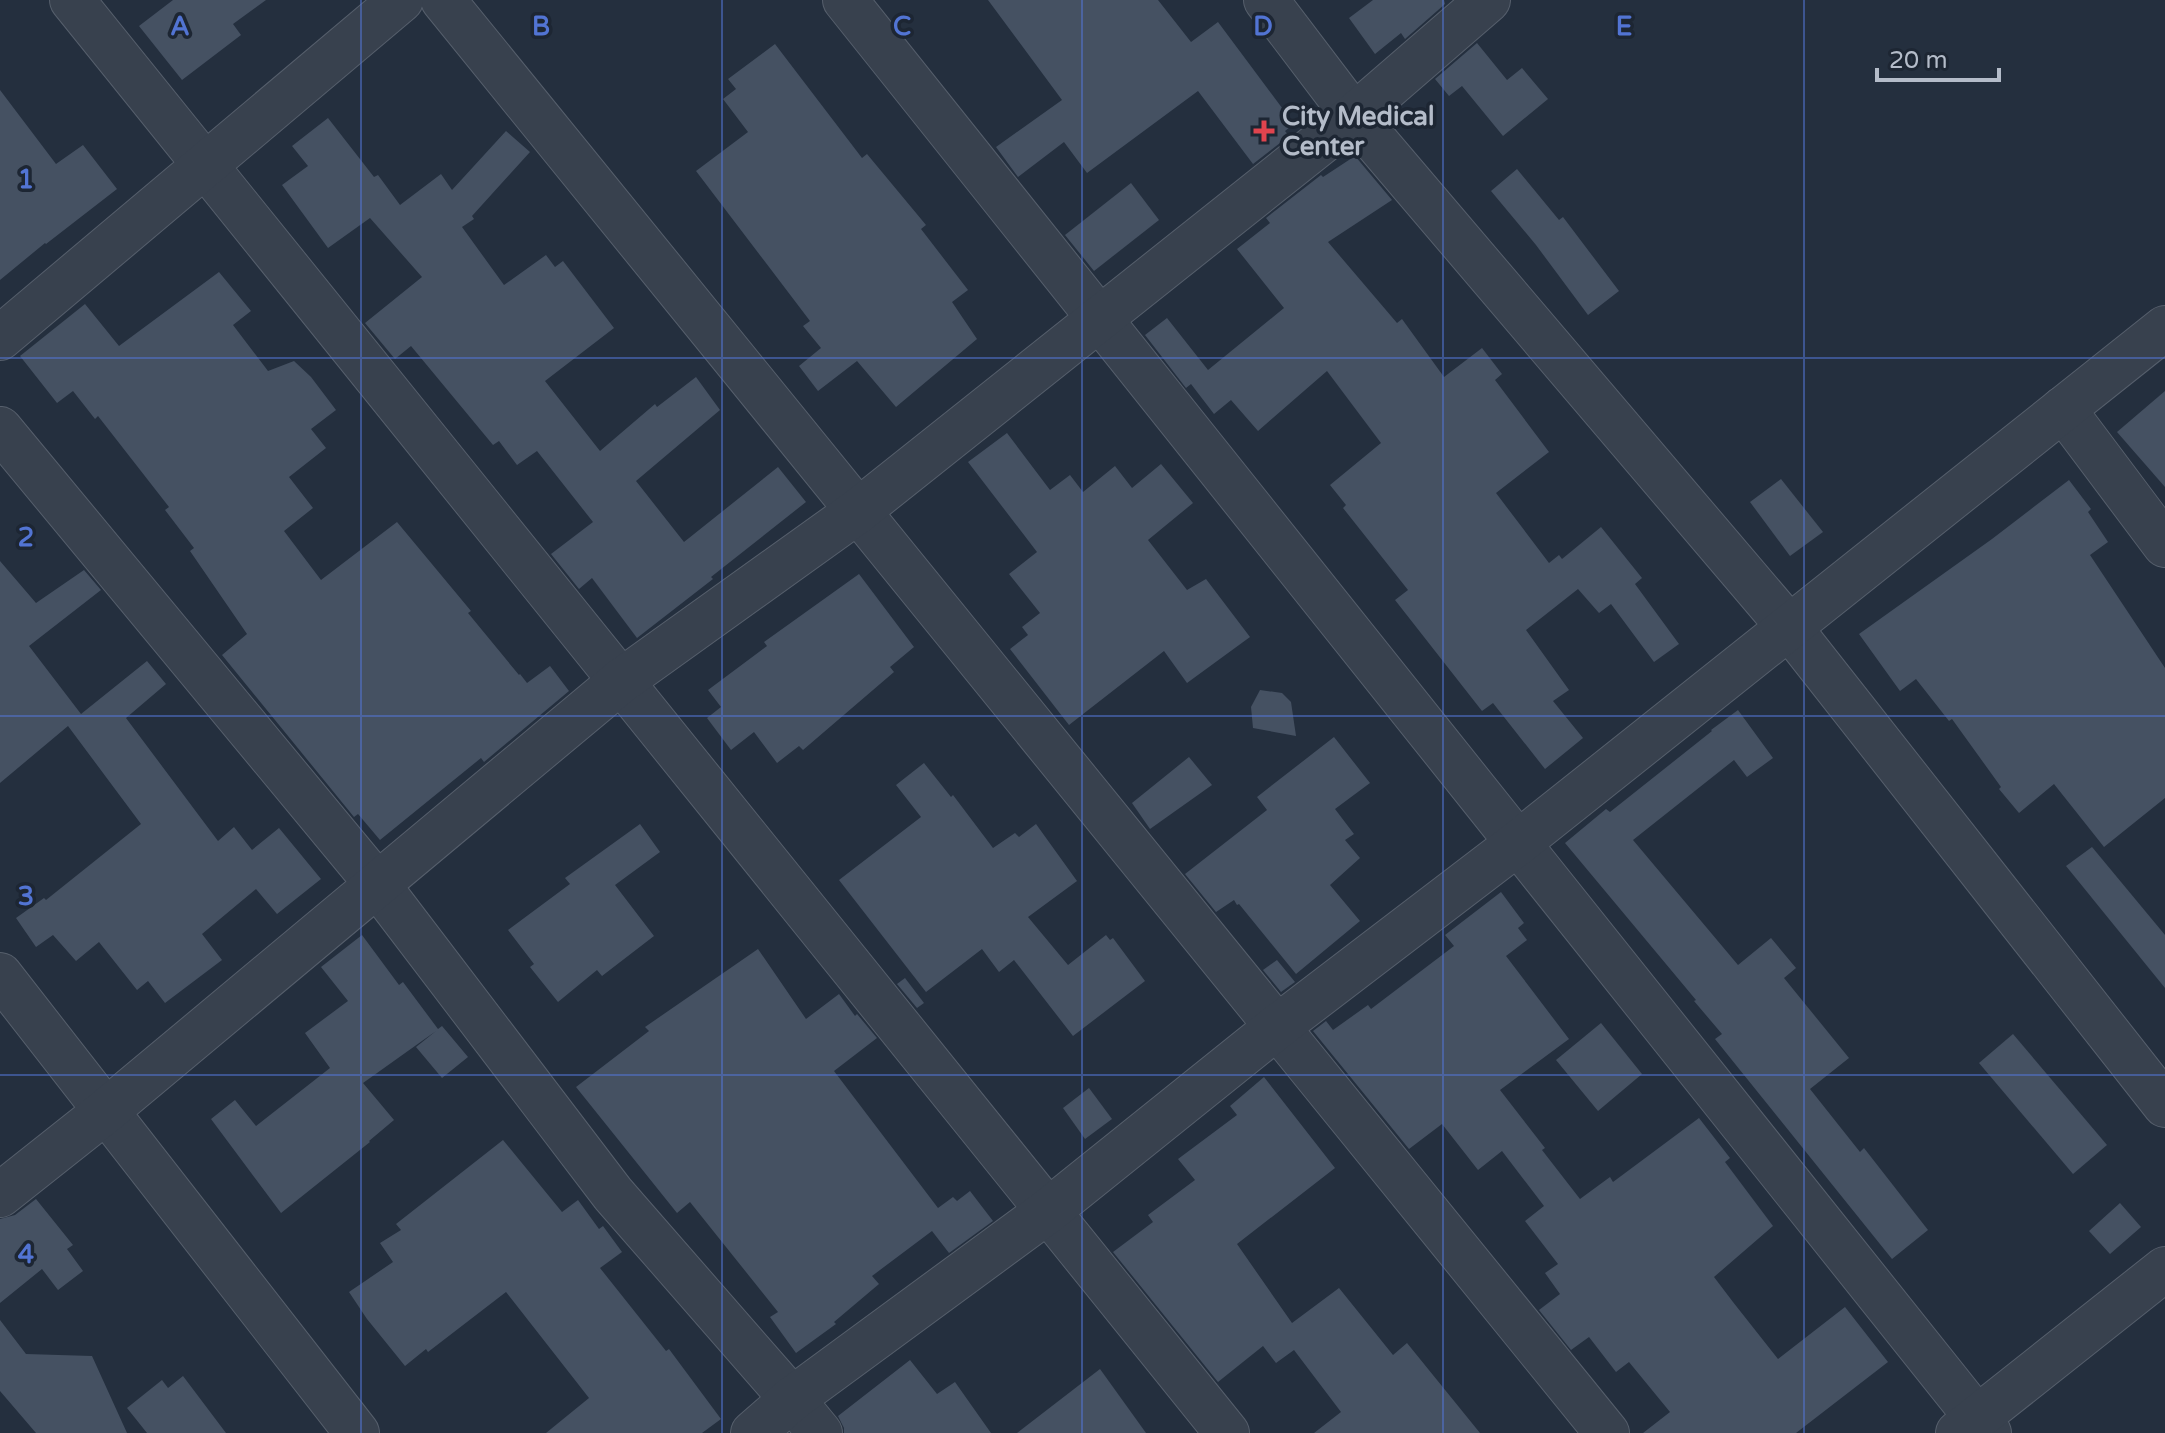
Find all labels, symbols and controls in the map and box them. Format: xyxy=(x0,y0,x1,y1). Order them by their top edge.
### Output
text: A xyxy=(170,11,190,42)
text: B xyxy=(532,11,550,42)
text: C xyxy=(893,11,911,42)
text: D xyxy=(1253,11,1273,42)
text: E xyxy=(1616,11,1632,42)
scale bar xyxy=(1877,32,1999,82)
text: 20 m xyxy=(1889,46,1947,75)
place label: City Medical Center xyxy=(1282,101,1434,162)
marker: City Medical Center xyxy=(1253,120,1275,142)
text: 1 xyxy=(18,164,34,195)
text: 2 xyxy=(18,522,34,553)
text: 3 xyxy=(18,881,34,912)
text: 4 xyxy=(18,1239,34,1270)

